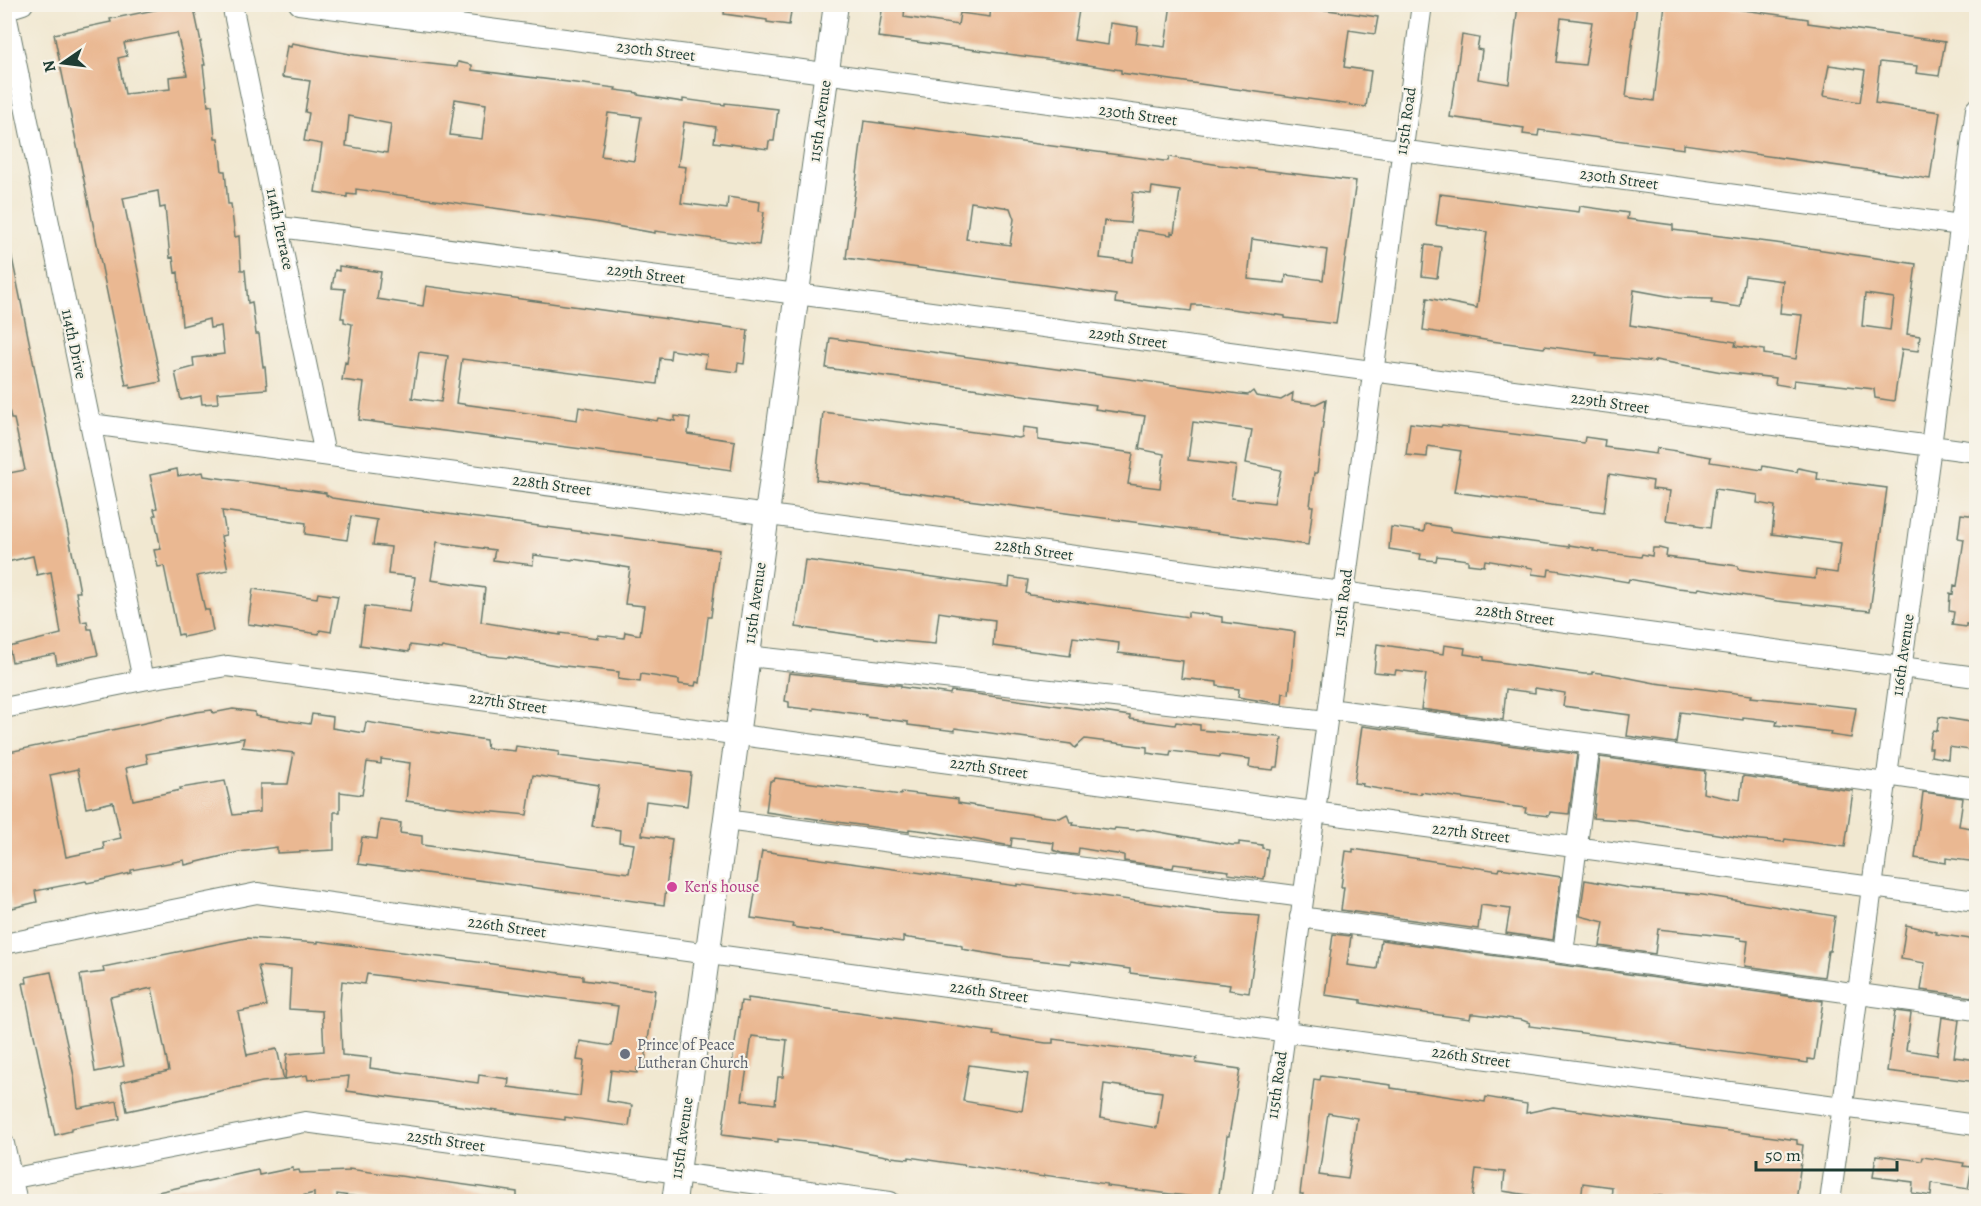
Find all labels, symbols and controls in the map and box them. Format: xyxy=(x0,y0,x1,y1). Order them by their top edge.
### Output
north arrow xyxy=(33,33,93,93)
street label: 230th Street xyxy=(615,35,697,67)
text: N xyxy=(37,58,61,75)
street label: 115th Avenue xyxy=(803,79,837,163)
street label: 115th Road xyxy=(1390,85,1422,156)
street label: 230th Street xyxy=(1097,99,1179,131)
street label: 230th Street xyxy=(1578,163,1660,195)
street label: 114th Terrace xyxy=(261,186,299,272)
street label: 229th Street xyxy=(606,258,686,290)
street label: 114th Drive xyxy=(56,307,92,381)
street label: 229th Street xyxy=(1087,322,1169,354)
street label: 229th Street xyxy=(1569,387,1651,419)
street label: 228th Street xyxy=(511,469,593,501)
street label: 228th Street xyxy=(993,534,1075,566)
street label: 115th Avenue xyxy=(738,561,772,645)
street label: 115th Road xyxy=(1328,567,1358,638)
street label: 228th Street xyxy=(1474,599,1556,631)
street label: 116th Avenue xyxy=(1886,612,1920,698)
street label: 227th Street xyxy=(468,687,548,719)
street label: 227th Street xyxy=(949,752,1029,784)
street label: 227th Street xyxy=(1431,817,1511,849)
place label: Ken's house xyxy=(684,876,759,898)
marker: Ken's house xyxy=(665,880,679,894)
street label: 226th Street xyxy=(466,911,548,943)
street label: 226th Street xyxy=(948,976,1030,1008)
place label: Prince of Peace Lutheran Church xyxy=(637,1034,749,1074)
street label: 226th Street xyxy=(1430,1041,1512,1073)
marker: Prince of Peace Lutheran Church xyxy=(618,1047,632,1061)
street label: 115th Road xyxy=(1261,1049,1293,1120)
street label: 115th Avenue xyxy=(665,1096,699,1180)
street label: 225th Street xyxy=(406,1125,486,1157)
scale bar xyxy=(1756,1134,1897,1172)
text: 50 m xyxy=(1765,1143,1801,1167)

